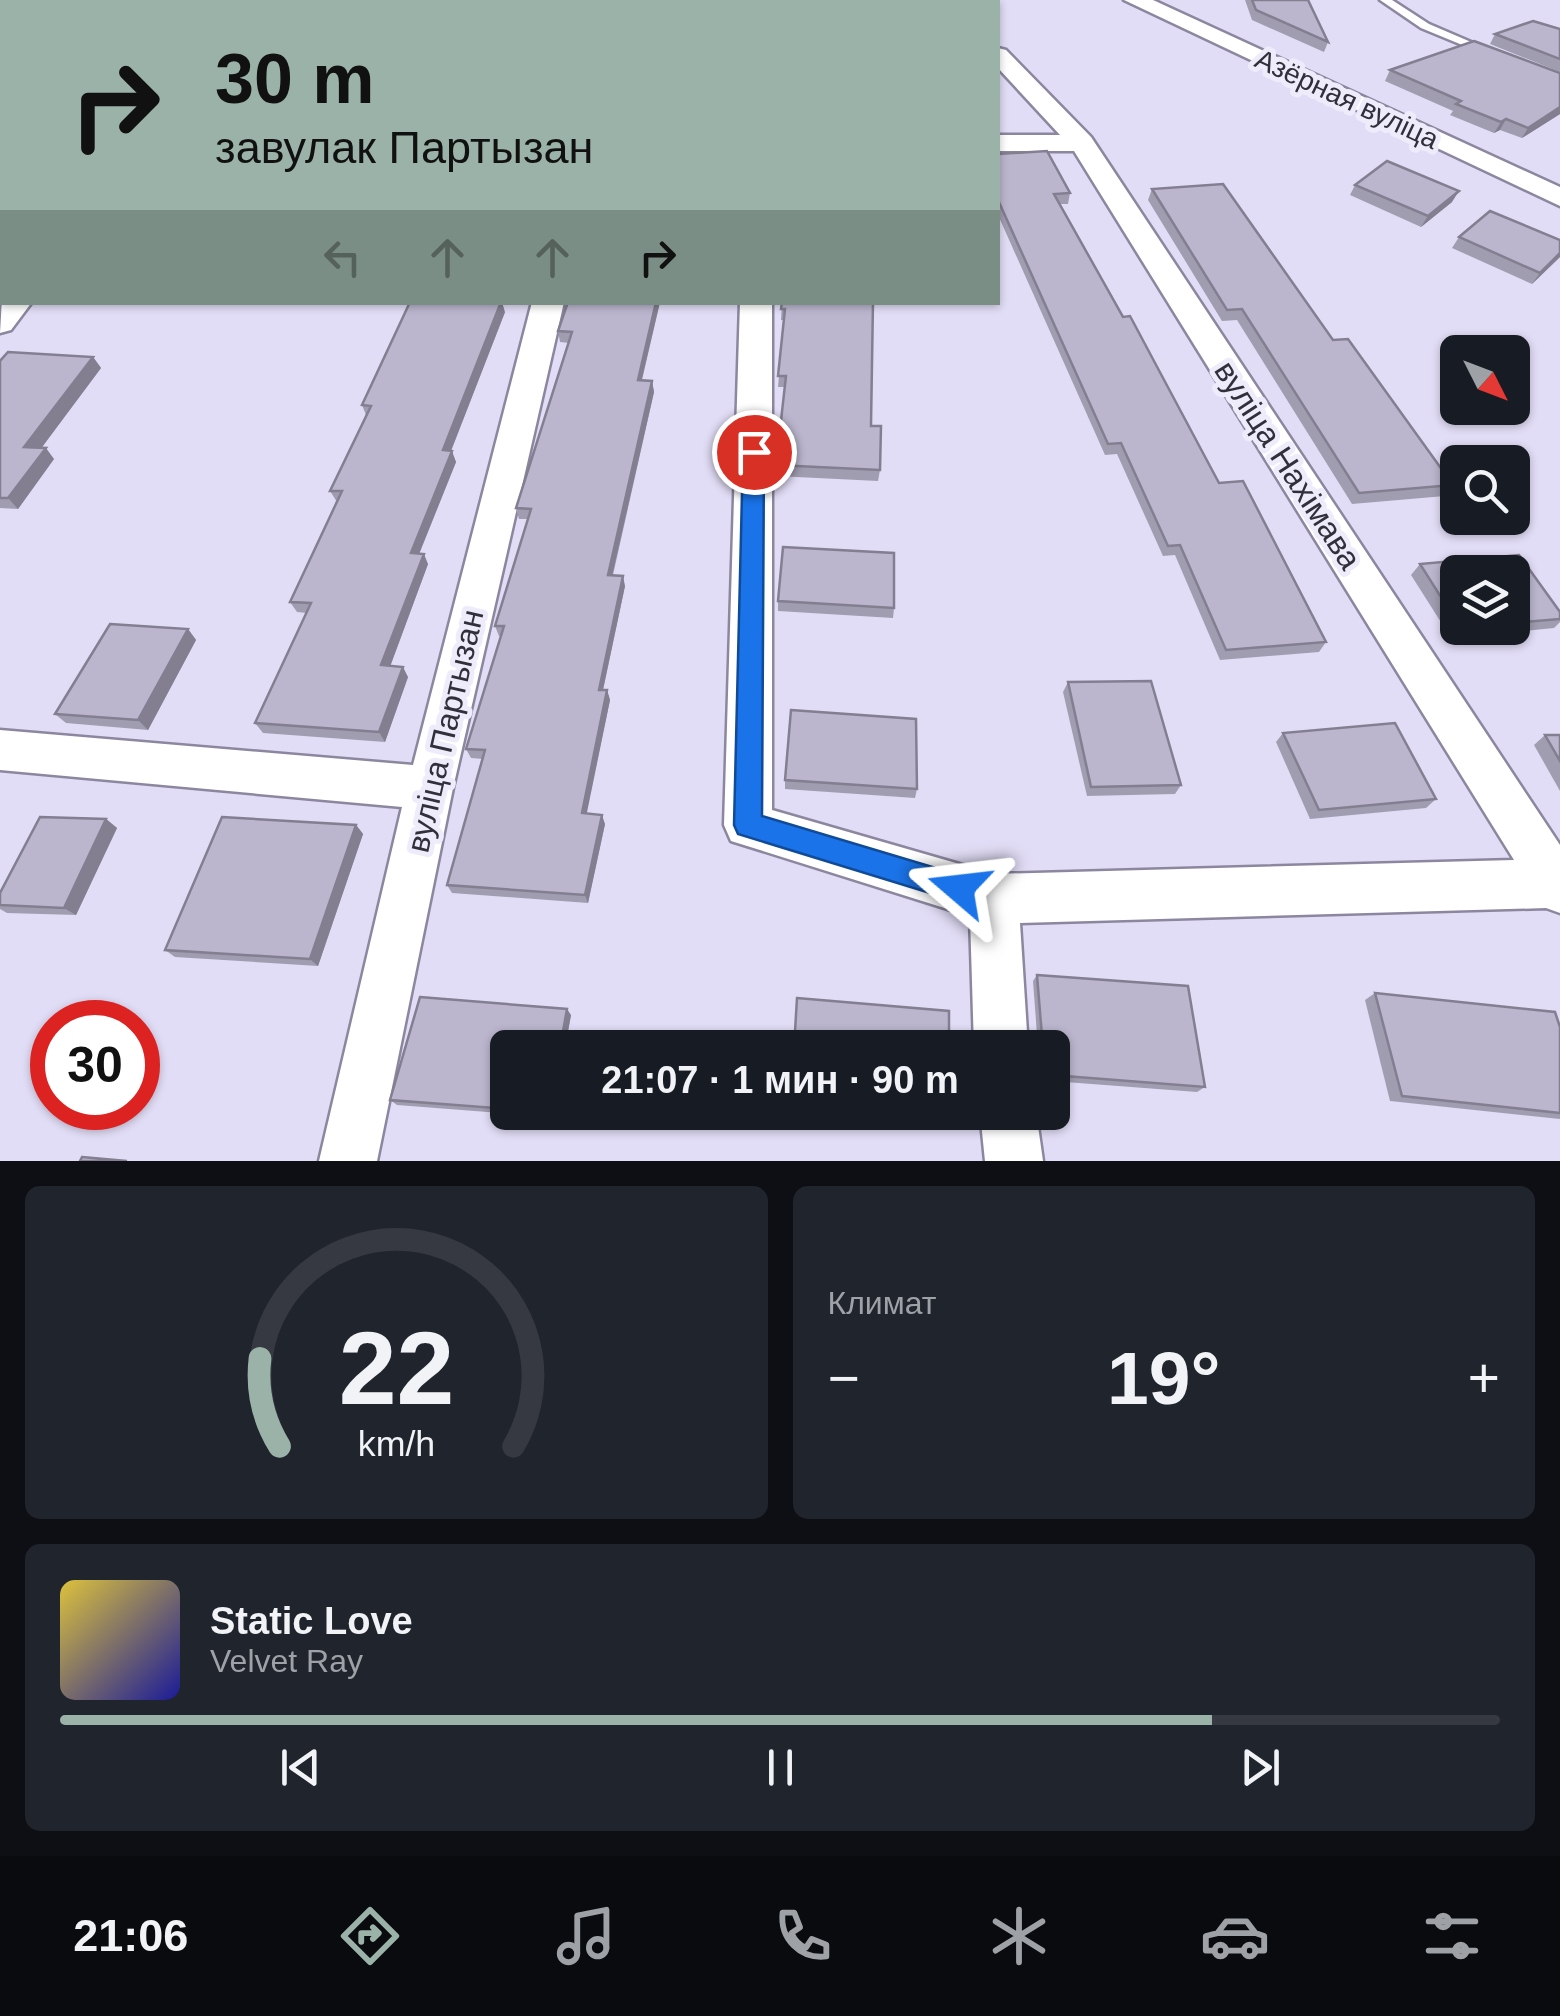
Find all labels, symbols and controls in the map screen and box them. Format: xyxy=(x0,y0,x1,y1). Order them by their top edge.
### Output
icon: right xyxy=(50,40,180,170)
text: 30 m xyxy=(215,40,375,118)
street label: Азёрная вуліца xyxy=(1251,43,1444,155)
text: завулак Партызан xyxy=(215,122,593,173)
icon: left xyxy=(315,230,370,285)
icon: ahead xyxy=(420,230,475,285)
icon: ahead xyxy=(525,230,580,285)
icon: right xyxy=(630,230,685,285)
north arrow xyxy=(1440,335,1530,425)
map controls xyxy=(1440,335,1530,645)
street label: вуліца Нахімава xyxy=(1207,354,1369,576)
pin xyxy=(712,410,797,495)
icon: arrive xyxy=(727,425,782,480)
button: search xyxy=(1440,445,1530,535)
button: layers xyxy=(1440,555,1530,645)
street label: вуліца Партызан xyxy=(400,606,490,856)
position arrow xyxy=(907,836,1011,940)
speed limit sign: 30 xyxy=(30,1000,160,1130)
text: 21:07 · 1 мин · 90 m xyxy=(601,1059,959,1101)
text: Климат xyxy=(828,1285,936,1321)
text: 22 xyxy=(338,1310,454,1426)
text: 19° xyxy=(1107,1336,1220,1420)
text: − xyxy=(828,1347,860,1409)
text: + xyxy=(1468,1347,1500,1409)
text: km/h xyxy=(358,1424,435,1464)
text: Static Love xyxy=(210,1600,413,1642)
text: Velvet Ray xyxy=(210,1643,363,1679)
icon: previous xyxy=(273,1740,328,1795)
icon: pause xyxy=(753,1740,808,1795)
icon: next xyxy=(1233,1740,1288,1795)
icon: directions xyxy=(335,1901,405,1971)
icon: music xyxy=(551,1901,621,1971)
icon: phone xyxy=(768,1901,838,1971)
icon: climate xyxy=(984,1901,1054,1971)
icon: car xyxy=(1200,1901,1270,1971)
icon: filters xyxy=(1417,1901,1487,1971)
text: 21:06 xyxy=(73,1910,188,1961)

